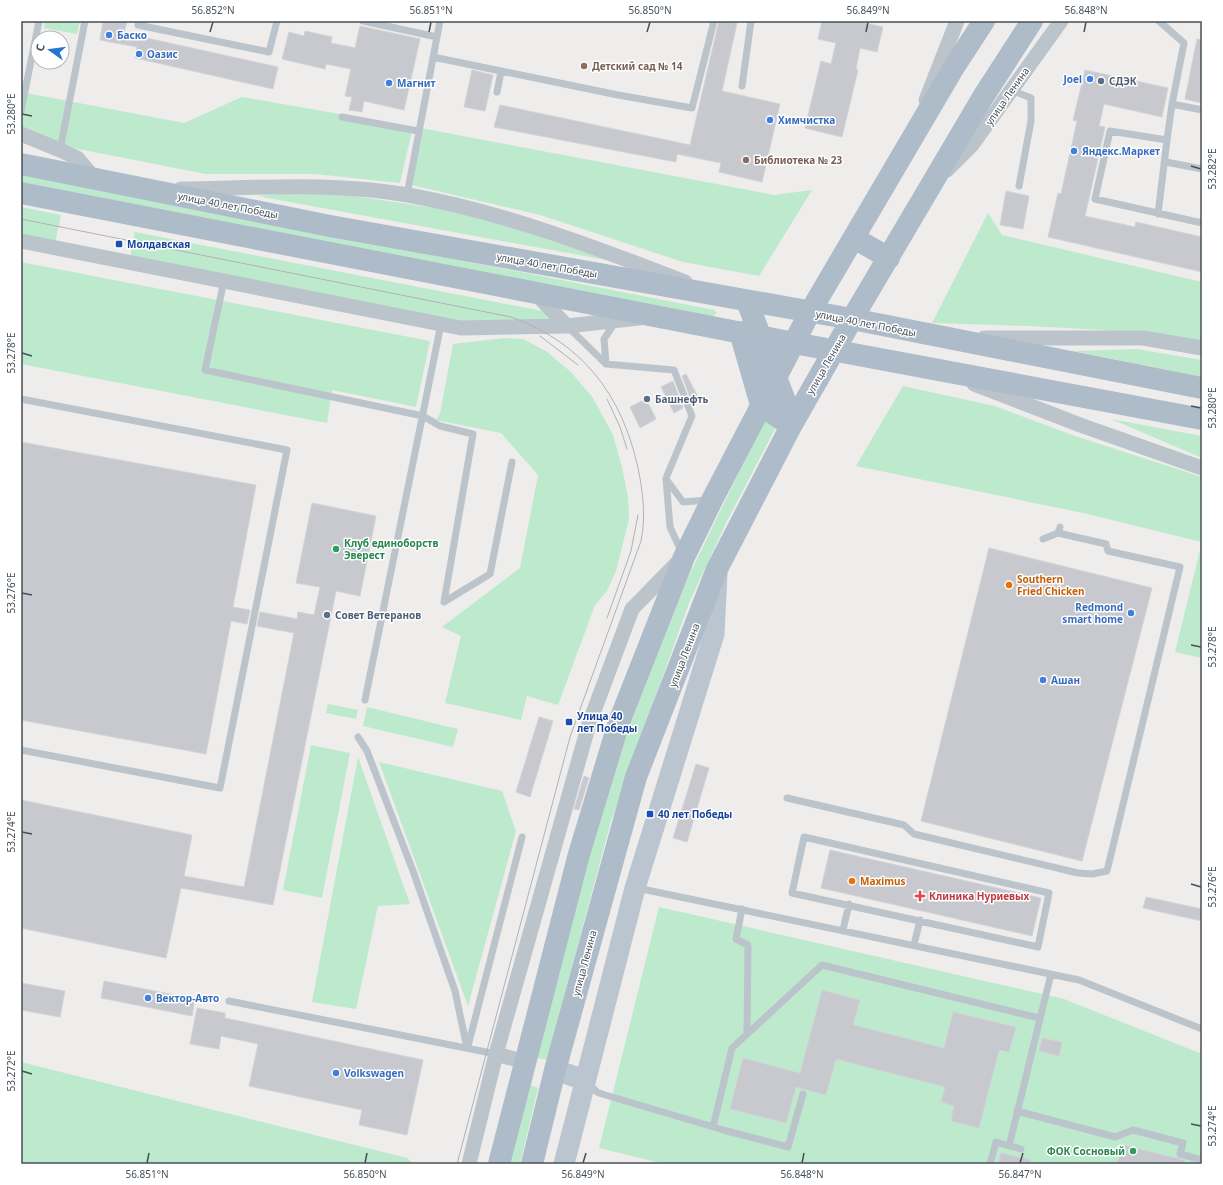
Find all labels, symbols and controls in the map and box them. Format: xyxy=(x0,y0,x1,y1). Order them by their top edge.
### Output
text: 56.852°N xyxy=(191,3,235,17)
text: 56.851°N xyxy=(409,3,453,17)
text: 56.850°N xyxy=(628,3,672,17)
text: 56.849°N xyxy=(846,3,890,17)
text: 56.848°N xyxy=(1064,3,1108,17)
place label: Баско xyxy=(117,28,147,42)
north arrow xyxy=(30,30,70,70)
marker: Баско xyxy=(104,30,114,40)
text: С xyxy=(32,42,48,53)
place label: Оазис xyxy=(147,47,178,61)
marker: Оазис xyxy=(134,49,144,59)
place label: Детский сад № 14 xyxy=(592,59,683,73)
marker: Детский сад № 14 xyxy=(579,61,589,71)
street label: улица Ленина xyxy=(982,64,1032,128)
place label: Joel xyxy=(1062,72,1082,86)
marker: Joel xyxy=(1085,74,1095,84)
place label: СДЭК xyxy=(1109,74,1137,88)
place label: Магнит xyxy=(397,76,436,90)
marker: СДЭК xyxy=(1096,76,1106,86)
marker: Магнит xyxy=(384,78,394,88)
text: 53.280°E xyxy=(4,93,18,135)
place label: Химчистка xyxy=(778,113,835,127)
marker: Химчистка xyxy=(765,115,775,125)
place label: Яндекс.Маркет xyxy=(1082,144,1160,158)
marker: Яндекс.Маркет xyxy=(1069,146,1079,156)
text: 53.282°E xyxy=(1205,148,1219,190)
place label: Библиотека № 23 xyxy=(754,153,842,167)
marker: Библиотека № 23 xyxy=(741,155,751,165)
street label: улица 40 лет Победы xyxy=(177,188,279,222)
place label: Молдавская xyxy=(127,237,190,251)
marker: Молдавская xyxy=(114,239,124,249)
street label: улица 40 лет Победы xyxy=(496,249,598,281)
street label: улица 40 лет Победы xyxy=(815,306,917,340)
street label: улица Ленина xyxy=(803,331,849,397)
text: 53.278°E xyxy=(4,332,18,374)
text: 53.280°E xyxy=(1205,387,1219,429)
place label: Башнефть xyxy=(655,392,708,406)
marker: Башнефть xyxy=(642,394,652,404)
place label: Клуб единоборств Эверест xyxy=(344,536,438,562)
marker: Клуб единоборств Эверест xyxy=(331,544,341,554)
text: 53.276°E xyxy=(4,572,18,614)
place label: Southern Fried Chicken xyxy=(1017,572,1085,598)
marker: Southern Fried Chicken xyxy=(1004,580,1014,590)
place label: Redmond smart home xyxy=(1062,600,1123,626)
place label: Совет Ветеранов xyxy=(335,608,421,622)
marker: Redmond smart home xyxy=(1126,608,1136,618)
marker: Совет Ветеранов xyxy=(322,610,332,620)
street label: улица Ленина xyxy=(665,621,703,689)
text: 53.278°E xyxy=(1205,626,1219,668)
place label: Ашан xyxy=(1051,673,1080,687)
marker: Ашан xyxy=(1038,675,1048,685)
place label: Улица 40 лет Победы xyxy=(577,709,637,735)
marker: Улица 40 лет Победы xyxy=(564,717,574,727)
place label: 40 лет Победы xyxy=(658,807,732,821)
marker: 40 лет Победы xyxy=(645,809,655,819)
text: 53.274°E xyxy=(4,811,18,853)
text: 53.276°E xyxy=(1205,866,1219,908)
place label: Maximus xyxy=(860,874,905,888)
marker: Maximus xyxy=(847,876,857,886)
place label: Клиника Нуриевых xyxy=(929,889,1030,903)
marker: Клиника Нуриевых xyxy=(914,890,926,902)
street label: улица Ленина xyxy=(569,929,599,997)
place label: Вектор-Авто xyxy=(156,991,219,1005)
marker: Вектор-Авто xyxy=(143,993,153,1003)
text: 53.272°E xyxy=(4,1050,18,1092)
place label: Volkswagen xyxy=(344,1066,404,1080)
marker: Volkswagen xyxy=(331,1068,341,1078)
text: 53.274°E xyxy=(1205,1105,1219,1147)
place label: ФОК Сосновый xyxy=(1047,1144,1125,1158)
marker: ФОК Сосновый xyxy=(1128,1146,1138,1156)
text: 56.851°N xyxy=(125,1167,169,1181)
text: 56.850°N xyxy=(343,1167,387,1181)
text: 56.849°N xyxy=(561,1167,605,1181)
text: 56.848°N xyxy=(780,1167,824,1181)
text: 56.847°N xyxy=(998,1167,1042,1181)

